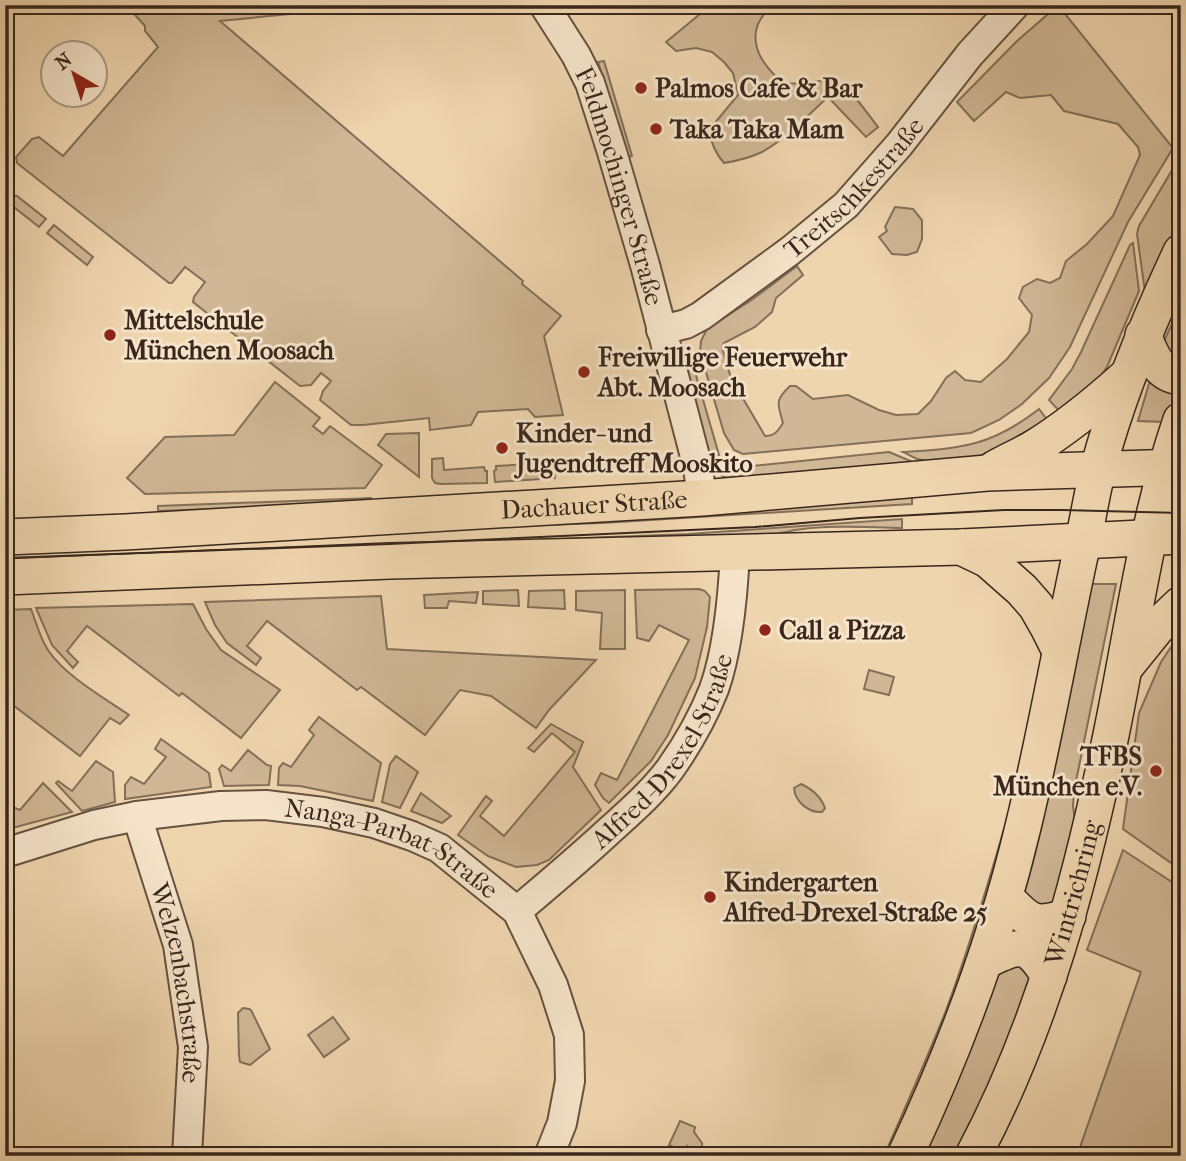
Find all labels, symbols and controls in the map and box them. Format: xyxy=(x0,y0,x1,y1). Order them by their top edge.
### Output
north arrow xyxy=(38,38,108,108)
text: N xyxy=(51,48,77,75)
street label: Feldmochinger Straße xyxy=(569,61,670,309)
place label: Palmos Cafe & Bar xyxy=(655,73,864,104)
marker: Palmos Cafe & Bar xyxy=(633,80,649,96)
street label: Treitschkestraße xyxy=(778,111,930,265)
place label: Taka Taka Mam xyxy=(669,114,844,145)
marker: Taka Taka Mam xyxy=(648,121,664,137)
place label: Mittelschule München Moosach xyxy=(124,305,334,366)
marker: Mittelschule München Moosach xyxy=(102,327,118,343)
place label: Freiwillige Feuerwehr Abt. Moosach xyxy=(596,342,848,403)
marker: Freiwillige Feuerwehr Abt. Moosach xyxy=(576,364,592,380)
place label: Kinder- und Jugendtreff Mooskito xyxy=(513,418,753,479)
marker: Kinder- und Jugendtreff Mooskito xyxy=(494,440,510,456)
street label: Dachauer Straße xyxy=(500,483,688,525)
place label: Call a Pizza xyxy=(779,615,905,646)
marker: Call a Pizza xyxy=(757,622,773,638)
street label: Alfred-Drexel-Straße xyxy=(584,651,739,856)
place label: TFBS München e.V. xyxy=(993,741,1142,802)
marker: TFBS München e.V. xyxy=(1148,763,1164,779)
street label: Nanga-Parbat-Straße xyxy=(283,792,505,905)
street label: Wintrichring xyxy=(1037,816,1107,970)
place label: Kindergarten Alfred-Drexel-Straße 25 xyxy=(722,867,988,928)
street label: Welzenbachstraße xyxy=(143,878,209,1084)
marker: Kindergarten Alfred-Drexel-Straße 25 xyxy=(702,889,718,905)

